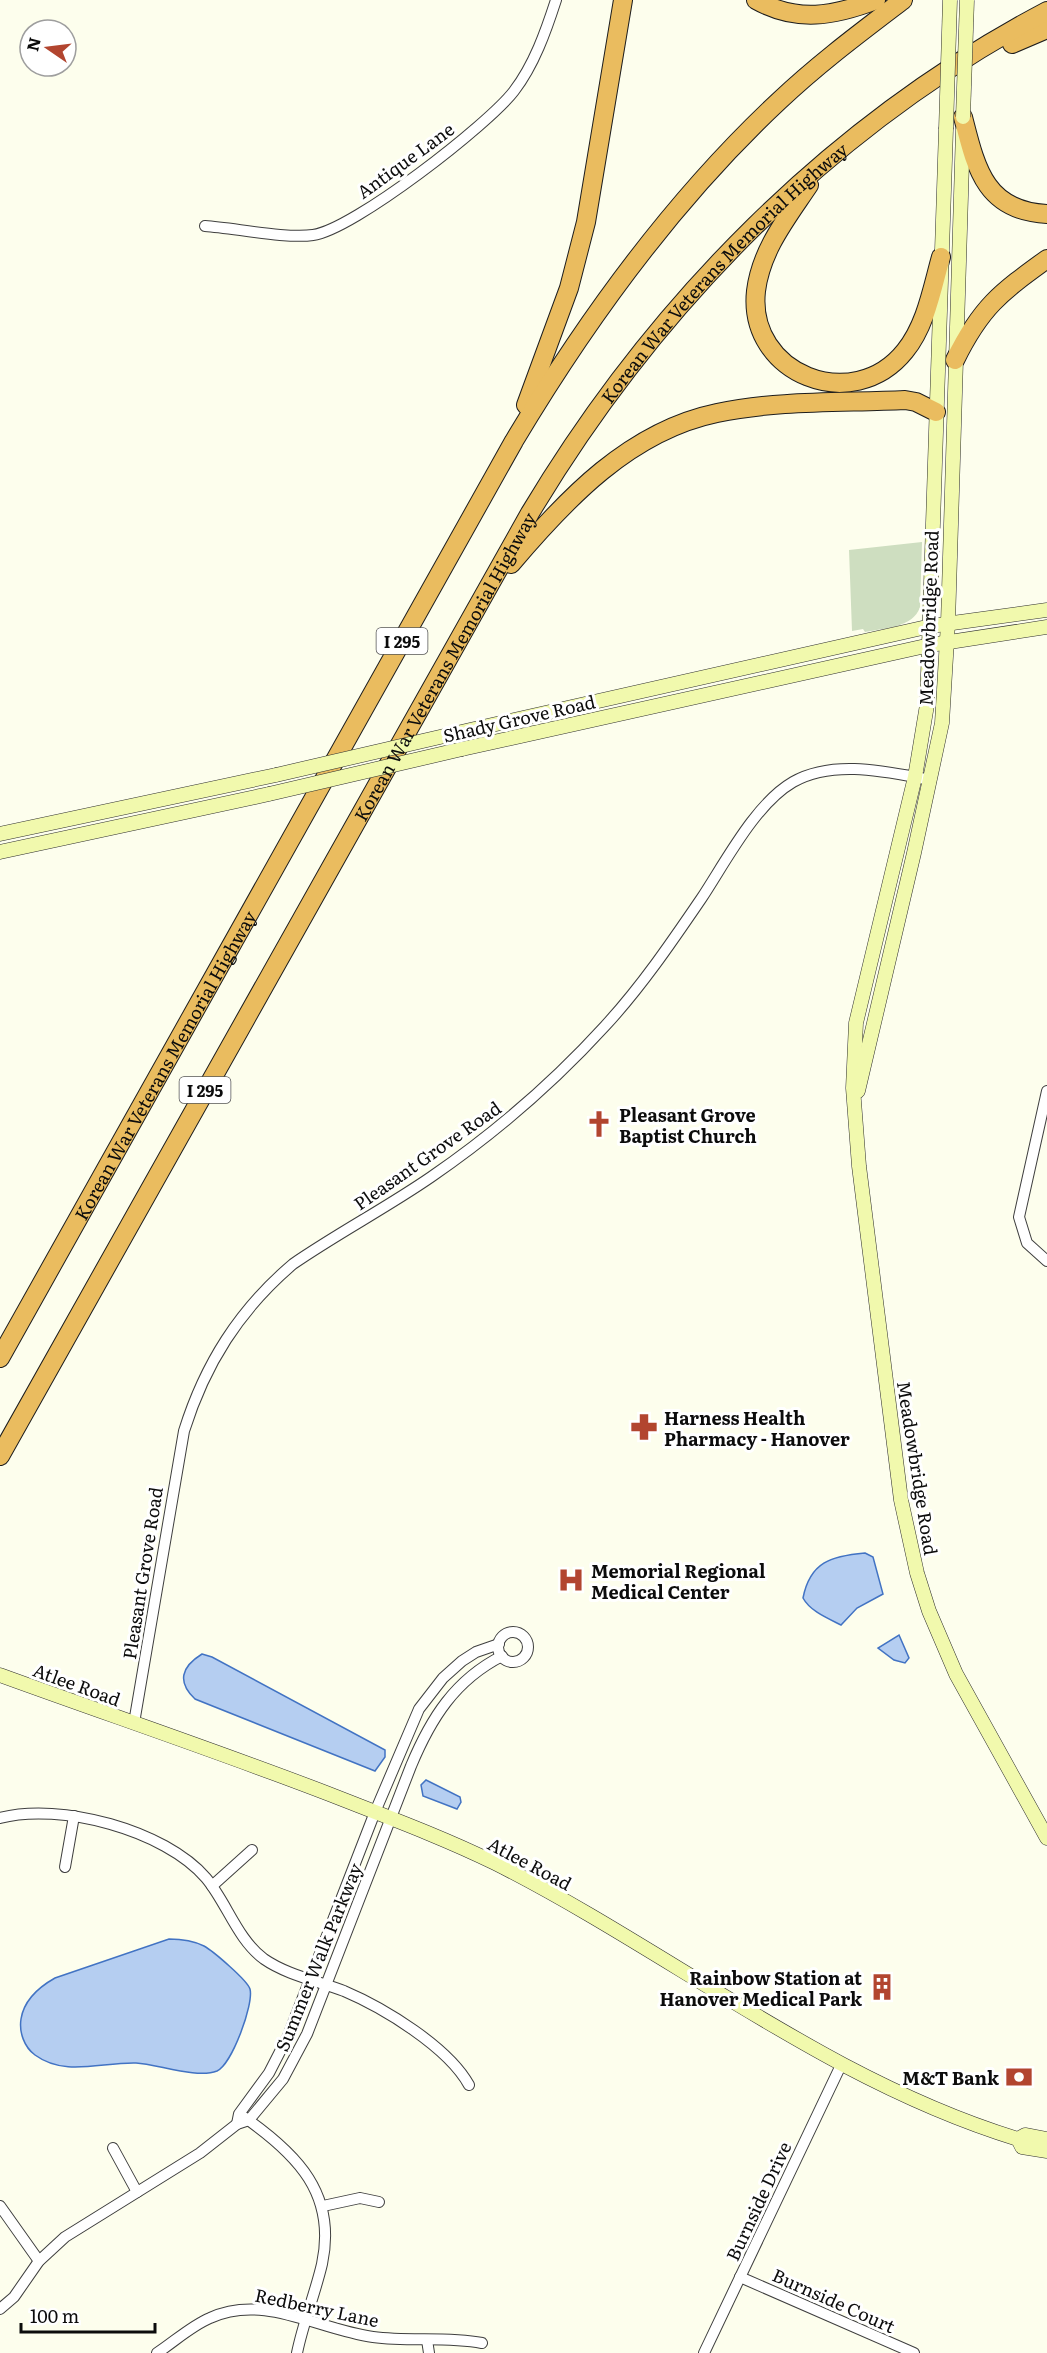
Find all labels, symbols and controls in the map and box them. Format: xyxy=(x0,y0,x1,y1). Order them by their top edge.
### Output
north arrow xyxy=(18,18,78,78)
text: N xyxy=(19,35,46,54)
street label: Antique Lane xyxy=(351,115,459,205)
street label: Korean War Veterans Memorial Highway xyxy=(593,135,853,409)
street label: Korean War Veterans Memorial Highway xyxy=(346,506,542,826)
street label: Meadowbridge Road xyxy=(911,530,945,706)
road number: I 295 xyxy=(376,628,428,654)
street label: Shady Grove Road xyxy=(440,687,598,749)
street label: Korean War Veterans Memorial Highway xyxy=(67,905,262,1225)
road number: I 295 xyxy=(180,1077,230,1103)
street label: Pleasant Grove Road xyxy=(348,1094,506,1216)
place label: Pleasant Grove Baptist Church xyxy=(619,1101,757,1149)
church icon: Pleasant Grove Baptist Church xyxy=(584,1109,614,1139)
street label: Meadowbridge Road xyxy=(891,1379,945,1557)
place label: Harness Health Pharmacy - Hanover xyxy=(664,1404,850,1452)
pharmacy icon: Harness Health Pharmacy - Hanover xyxy=(629,1412,659,1442)
street label: Pleasant Grove Road xyxy=(115,1485,169,1661)
place label: Memorial Regional Medical Center xyxy=(591,1557,766,1605)
hospital icon: Memorial Regional Medical Center xyxy=(556,1565,586,1595)
street label: Atlee Road xyxy=(29,1656,125,1712)
street label: Atlee Road xyxy=(483,1830,577,1896)
street label: Summer Walk Parkway xyxy=(268,1858,368,2055)
place label: Rainbow Station at Hanover Medical Park xyxy=(659,1964,863,2012)
building icon: Rainbow Station at Hanover Medical Park xyxy=(867,1972,897,2002)
bank icon: M&T Bank xyxy=(1004,2062,1034,2092)
place label: M&T Bank xyxy=(902,2064,1000,2091)
street label: Burnside Drive xyxy=(719,2137,797,2265)
street label: Burnside Court xyxy=(768,2261,900,2339)
street label: Redberry Lane xyxy=(253,2281,381,2333)
scale bar xyxy=(21,2296,154,2334)
text: 100 m xyxy=(30,2302,79,2329)

